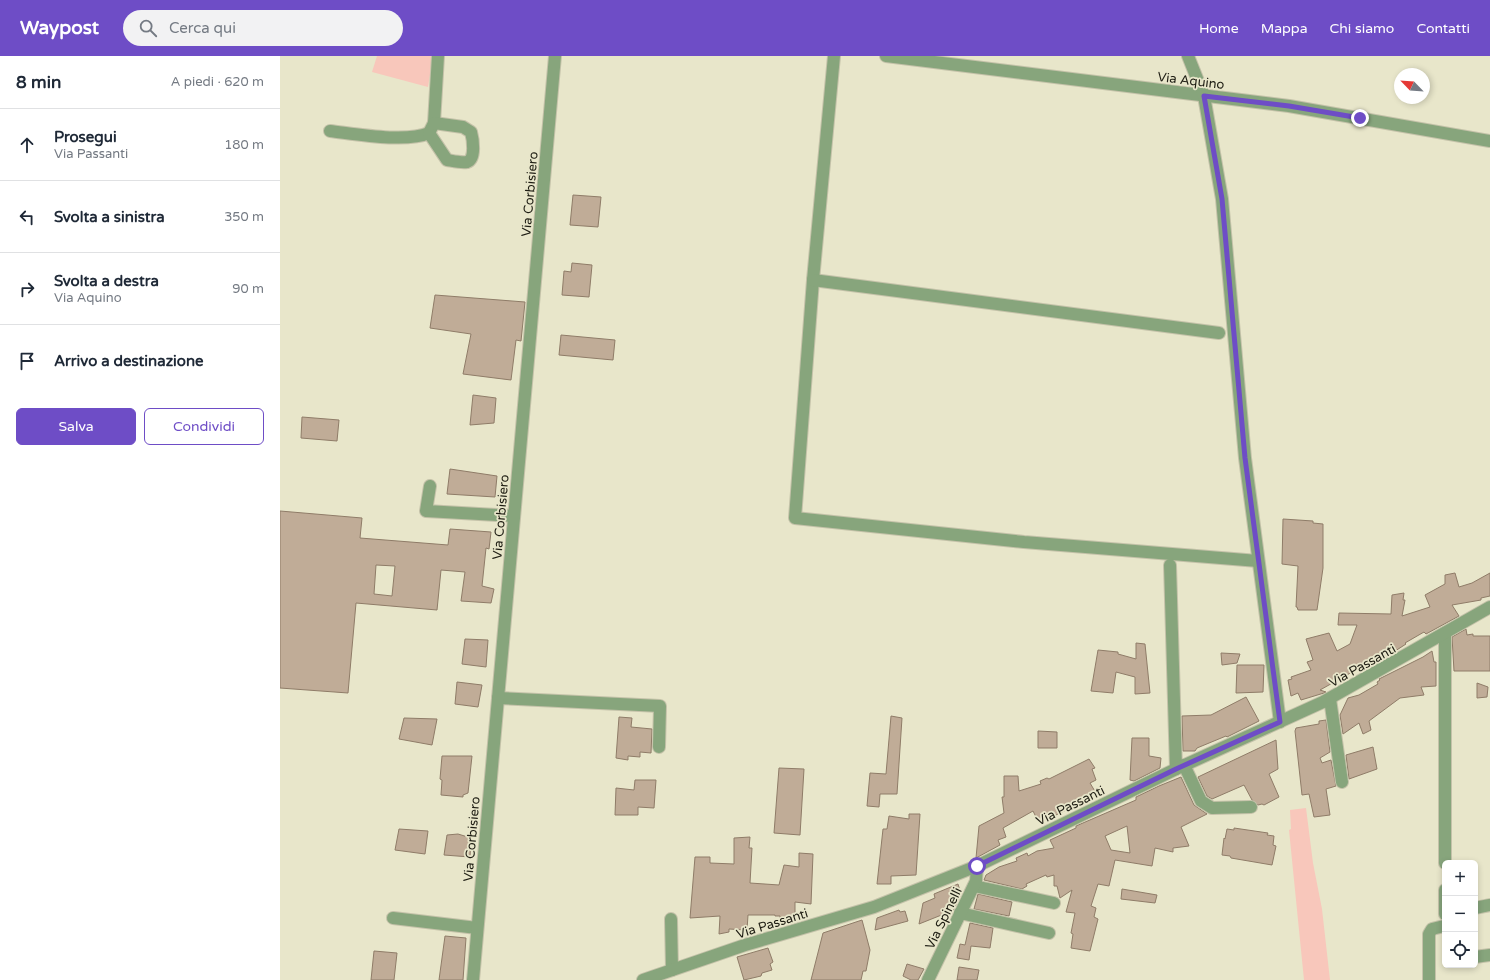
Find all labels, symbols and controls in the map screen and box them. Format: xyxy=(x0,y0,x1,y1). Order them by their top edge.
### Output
search box xyxy=(123,10,403,46)
text: Waypost xyxy=(20,17,99,39)
icon: search xyxy=(137,17,159,39)
text: Cerca qui xyxy=(169,19,236,37)
text: Home xyxy=(1199,20,1239,37)
text: Mappa xyxy=(1261,20,1308,37)
text: Chi siamo xyxy=(1330,20,1394,37)
text: Contatti xyxy=(1416,20,1470,37)
north arrow xyxy=(1394,68,1430,104)
street label: Via Aquino xyxy=(1156,69,1225,93)
text: 8 min xyxy=(16,72,61,93)
text: A piedi · 620 m xyxy=(171,74,264,90)
route end xyxy=(1351,109,1369,127)
text: Prosegui xyxy=(54,128,117,146)
icon: ahead xyxy=(16,134,38,156)
text: 180 m xyxy=(224,137,264,153)
text: Via Passanti xyxy=(54,146,128,162)
street label: Via Corbisiero xyxy=(518,151,542,237)
icon: left xyxy=(16,206,38,228)
text: Svolta a sinistra xyxy=(54,208,165,226)
text: 350 m xyxy=(224,209,264,225)
text: Svolta a destra xyxy=(54,272,159,290)
icon: right xyxy=(16,278,38,300)
text: 90 m xyxy=(232,281,264,297)
text: Via Aquino xyxy=(54,290,122,306)
icon: arrive xyxy=(16,350,38,372)
text: Arrivo a destinazione xyxy=(54,352,204,370)
button: Salva xyxy=(16,408,136,445)
button: Condividi xyxy=(144,408,264,445)
street label: Via Corbisiero xyxy=(489,474,513,560)
street label: Via Passanti xyxy=(1326,641,1399,691)
street label: Via Passanti xyxy=(1034,782,1107,829)
street label: Via Corbisiero xyxy=(460,796,484,882)
route start xyxy=(968,857,986,875)
map controls xyxy=(1442,860,1478,968)
button: + xyxy=(1442,860,1478,896)
street label: Via Spinelli xyxy=(922,885,966,952)
button: − xyxy=(1442,896,1478,932)
street label: Via Passanti xyxy=(734,905,810,942)
button: locate xyxy=(1442,932,1478,968)

